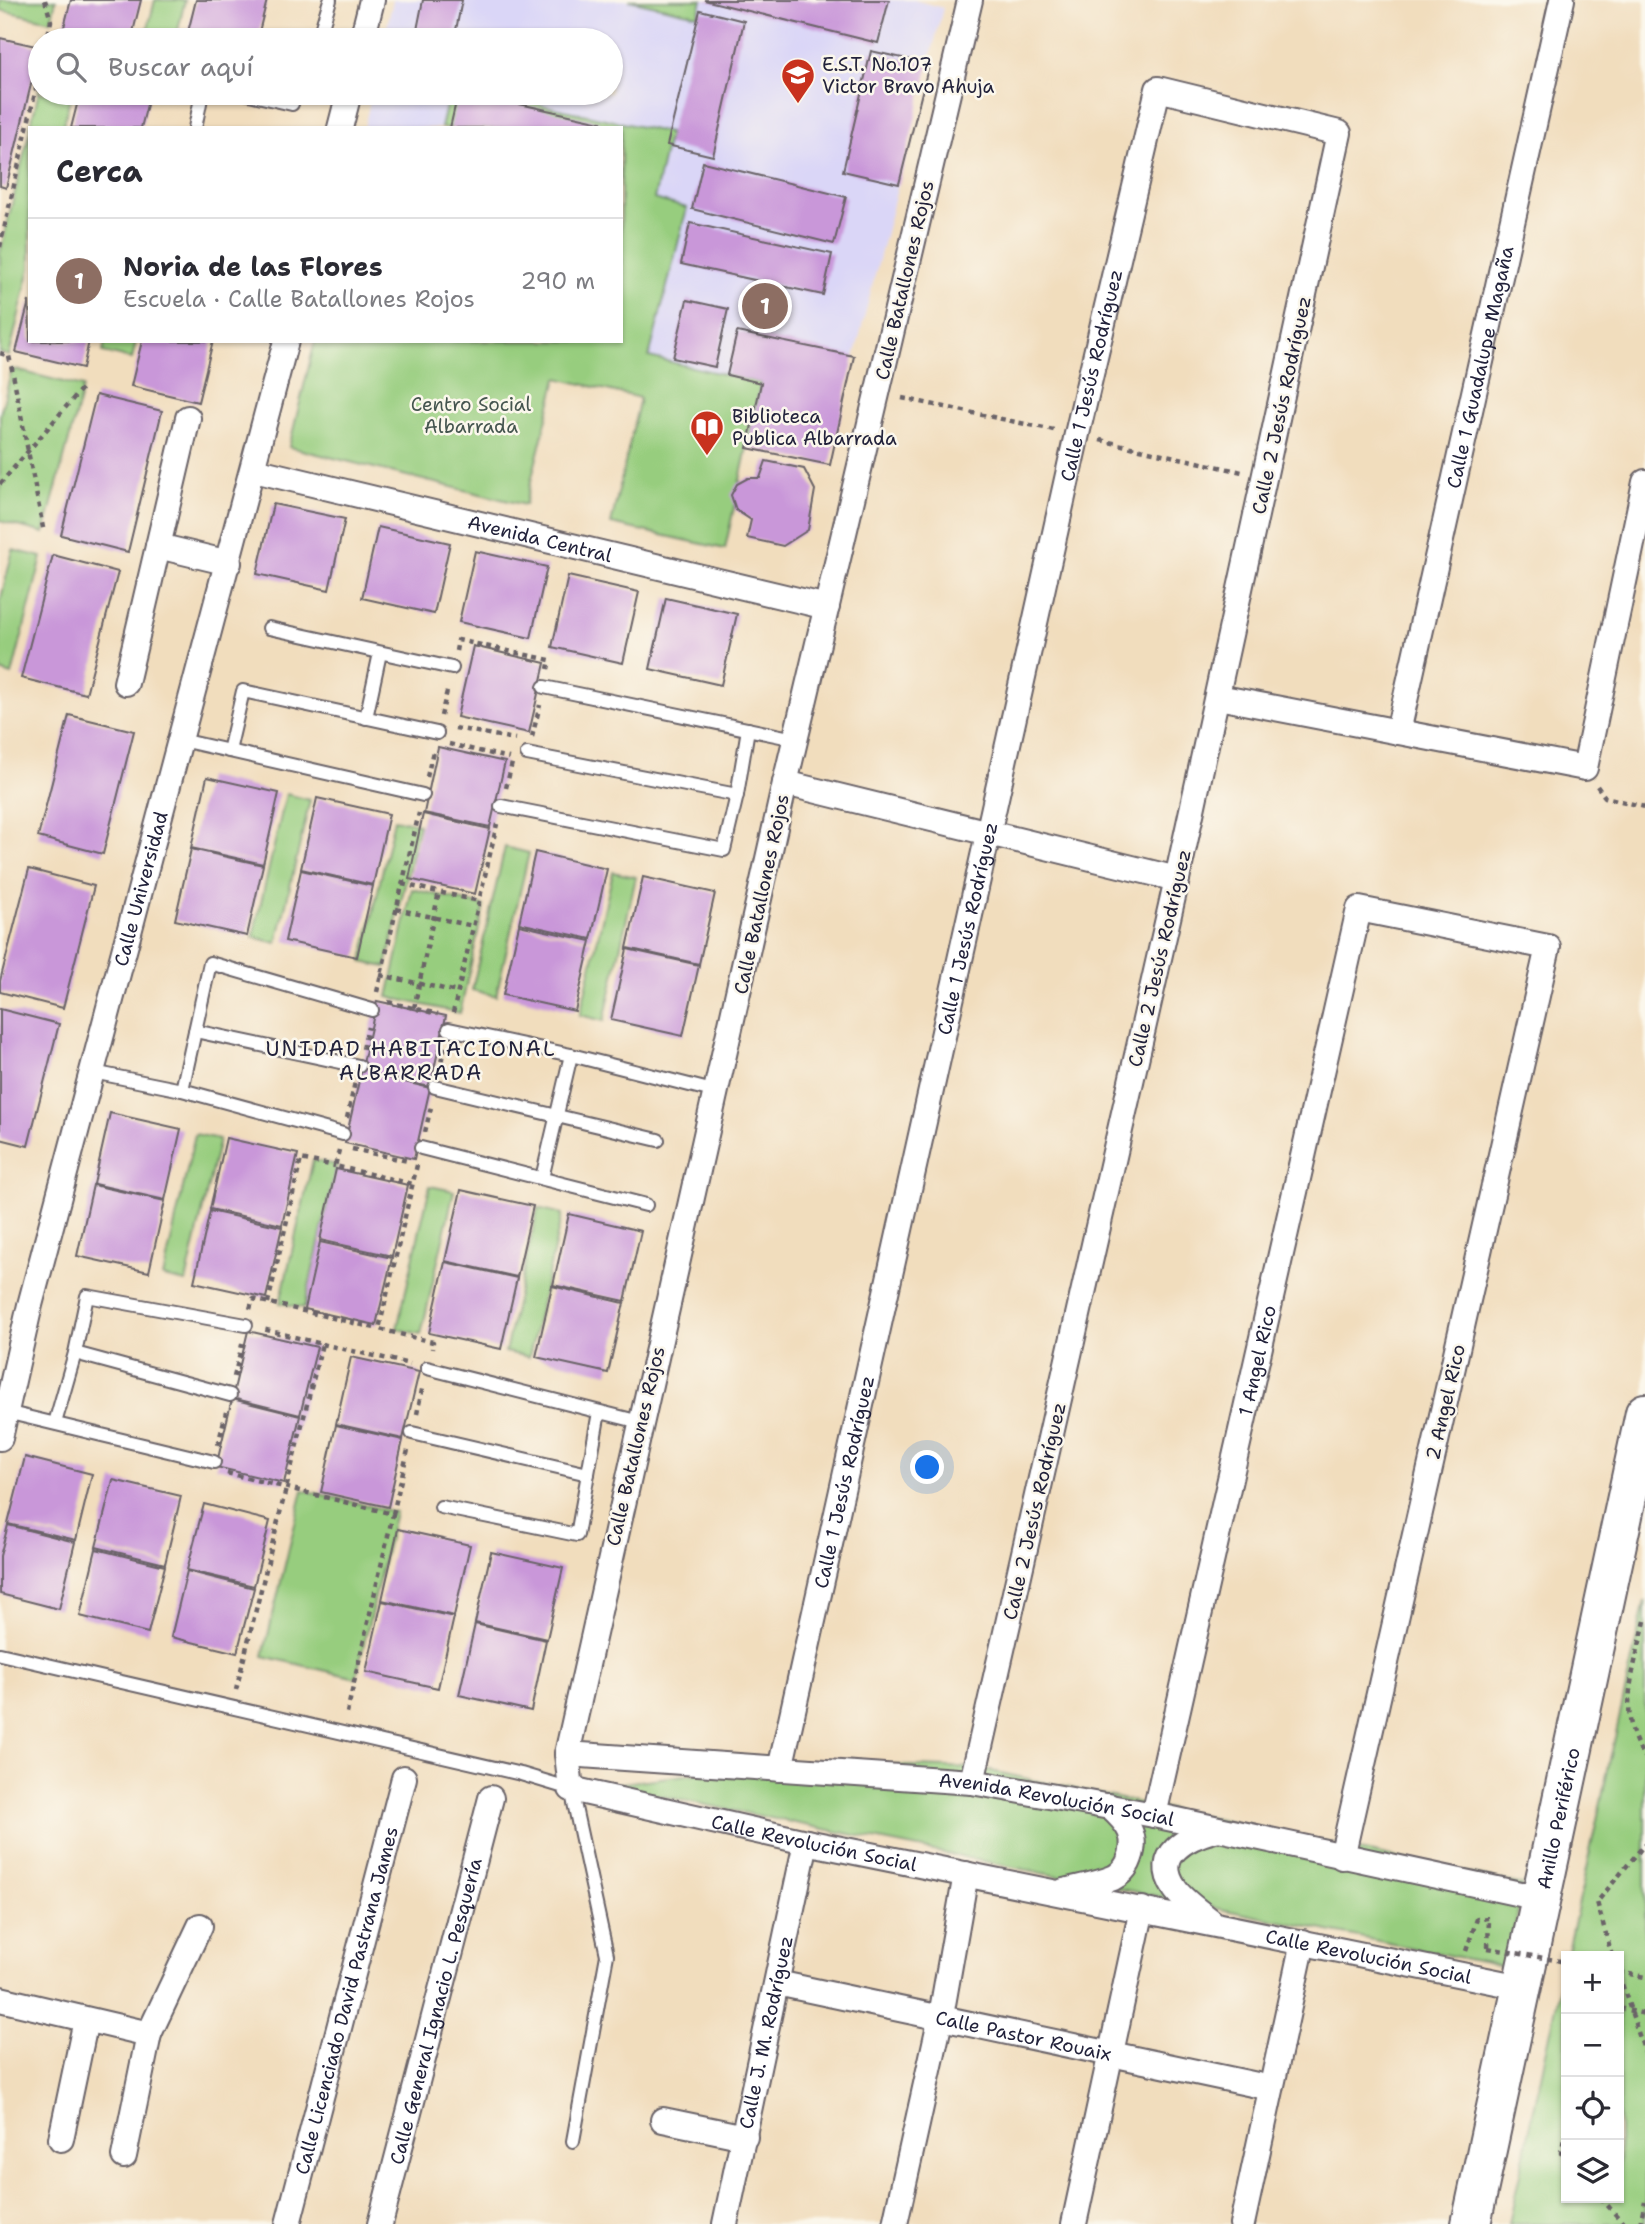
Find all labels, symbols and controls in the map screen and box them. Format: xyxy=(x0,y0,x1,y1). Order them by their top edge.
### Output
search box xyxy=(28,28,623,105)
icon: search xyxy=(52,48,90,86)
text: Buscar aquí xyxy=(108,49,254,84)
place label: E.S.T. No.107 Victor Bravo Ahuja xyxy=(822,52,995,99)
school or university icon: E.S.T. No.107 Victor Bravo Ahuja xyxy=(779,56,817,105)
text: Cerca xyxy=(56,151,143,192)
street label: Calle Batallones Rojos xyxy=(869,178,940,382)
street label: Calle 1 Guadalupe Magaña xyxy=(1441,243,1520,491)
text: Noria de las Flores xyxy=(123,249,383,284)
text: 1 xyxy=(74,266,84,296)
text: 290 m xyxy=(521,266,595,296)
street label: Calle 1 Jesús Rodríguez xyxy=(1055,267,1128,484)
pin: 1 xyxy=(742,280,788,332)
text: Escuela · Calle Batallones Rojos xyxy=(123,284,475,314)
street label: Calle 2 Jesús Rodríguez xyxy=(1246,294,1317,516)
park label: Centro Social Albarrada xyxy=(411,392,532,439)
place label: Biblioteca Publica Albarrada xyxy=(732,404,897,451)
library icon: Biblioteca Publica Albarrada xyxy=(688,408,726,457)
street label: Avenida Central xyxy=(465,510,615,568)
street label: Calle Batallones Rojos xyxy=(728,792,795,996)
street label: Calle Universidad xyxy=(108,809,174,969)
street label: Calle 1 Jesús Rodríguez xyxy=(932,820,1003,1037)
street label: Calle 2 Jesús Rodríguez xyxy=(1122,847,1197,1069)
district label: UNIDAD HABITACIONAL ALBARRADA xyxy=(266,1035,556,1087)
street label: 1 Angel Rico xyxy=(1233,1303,1282,1418)
street label: 2 Angel Rico xyxy=(1420,1342,1471,1462)
street label: Calle Batallones Rojos xyxy=(600,1344,671,1548)
street label: Calle 1 Jesús Rodríguez xyxy=(809,1373,880,1591)
street label: Calle 2 Jesús Rodríguez xyxy=(997,1400,1072,1622)
your location xyxy=(910,1450,944,1484)
street label: Anillo Periférico xyxy=(1531,1745,1586,1891)
street label: Avenida Revolución Social xyxy=(938,1768,1177,1832)
street label: Calle Revolución Social xyxy=(709,1809,919,1877)
street label: Calle Licenciado David Pastrana James xyxy=(289,1824,404,2177)
street label: Calle General Ignacio L. Pesquería xyxy=(384,1855,488,2167)
street label: Calle Revolución Social xyxy=(1263,1924,1474,1990)
street label: Calle J. M. Rodríguez xyxy=(734,1934,799,2131)
map controls xyxy=(1561,1951,1624,2203)
button: + xyxy=(1561,1951,1624,2014)
street label: Calle Pastor Rouaix xyxy=(933,2005,1114,2067)
button: − xyxy=(1561,2014,1624,2077)
button: locate xyxy=(1561,2077,1624,2140)
button: layers xyxy=(1561,2140,1624,2203)

